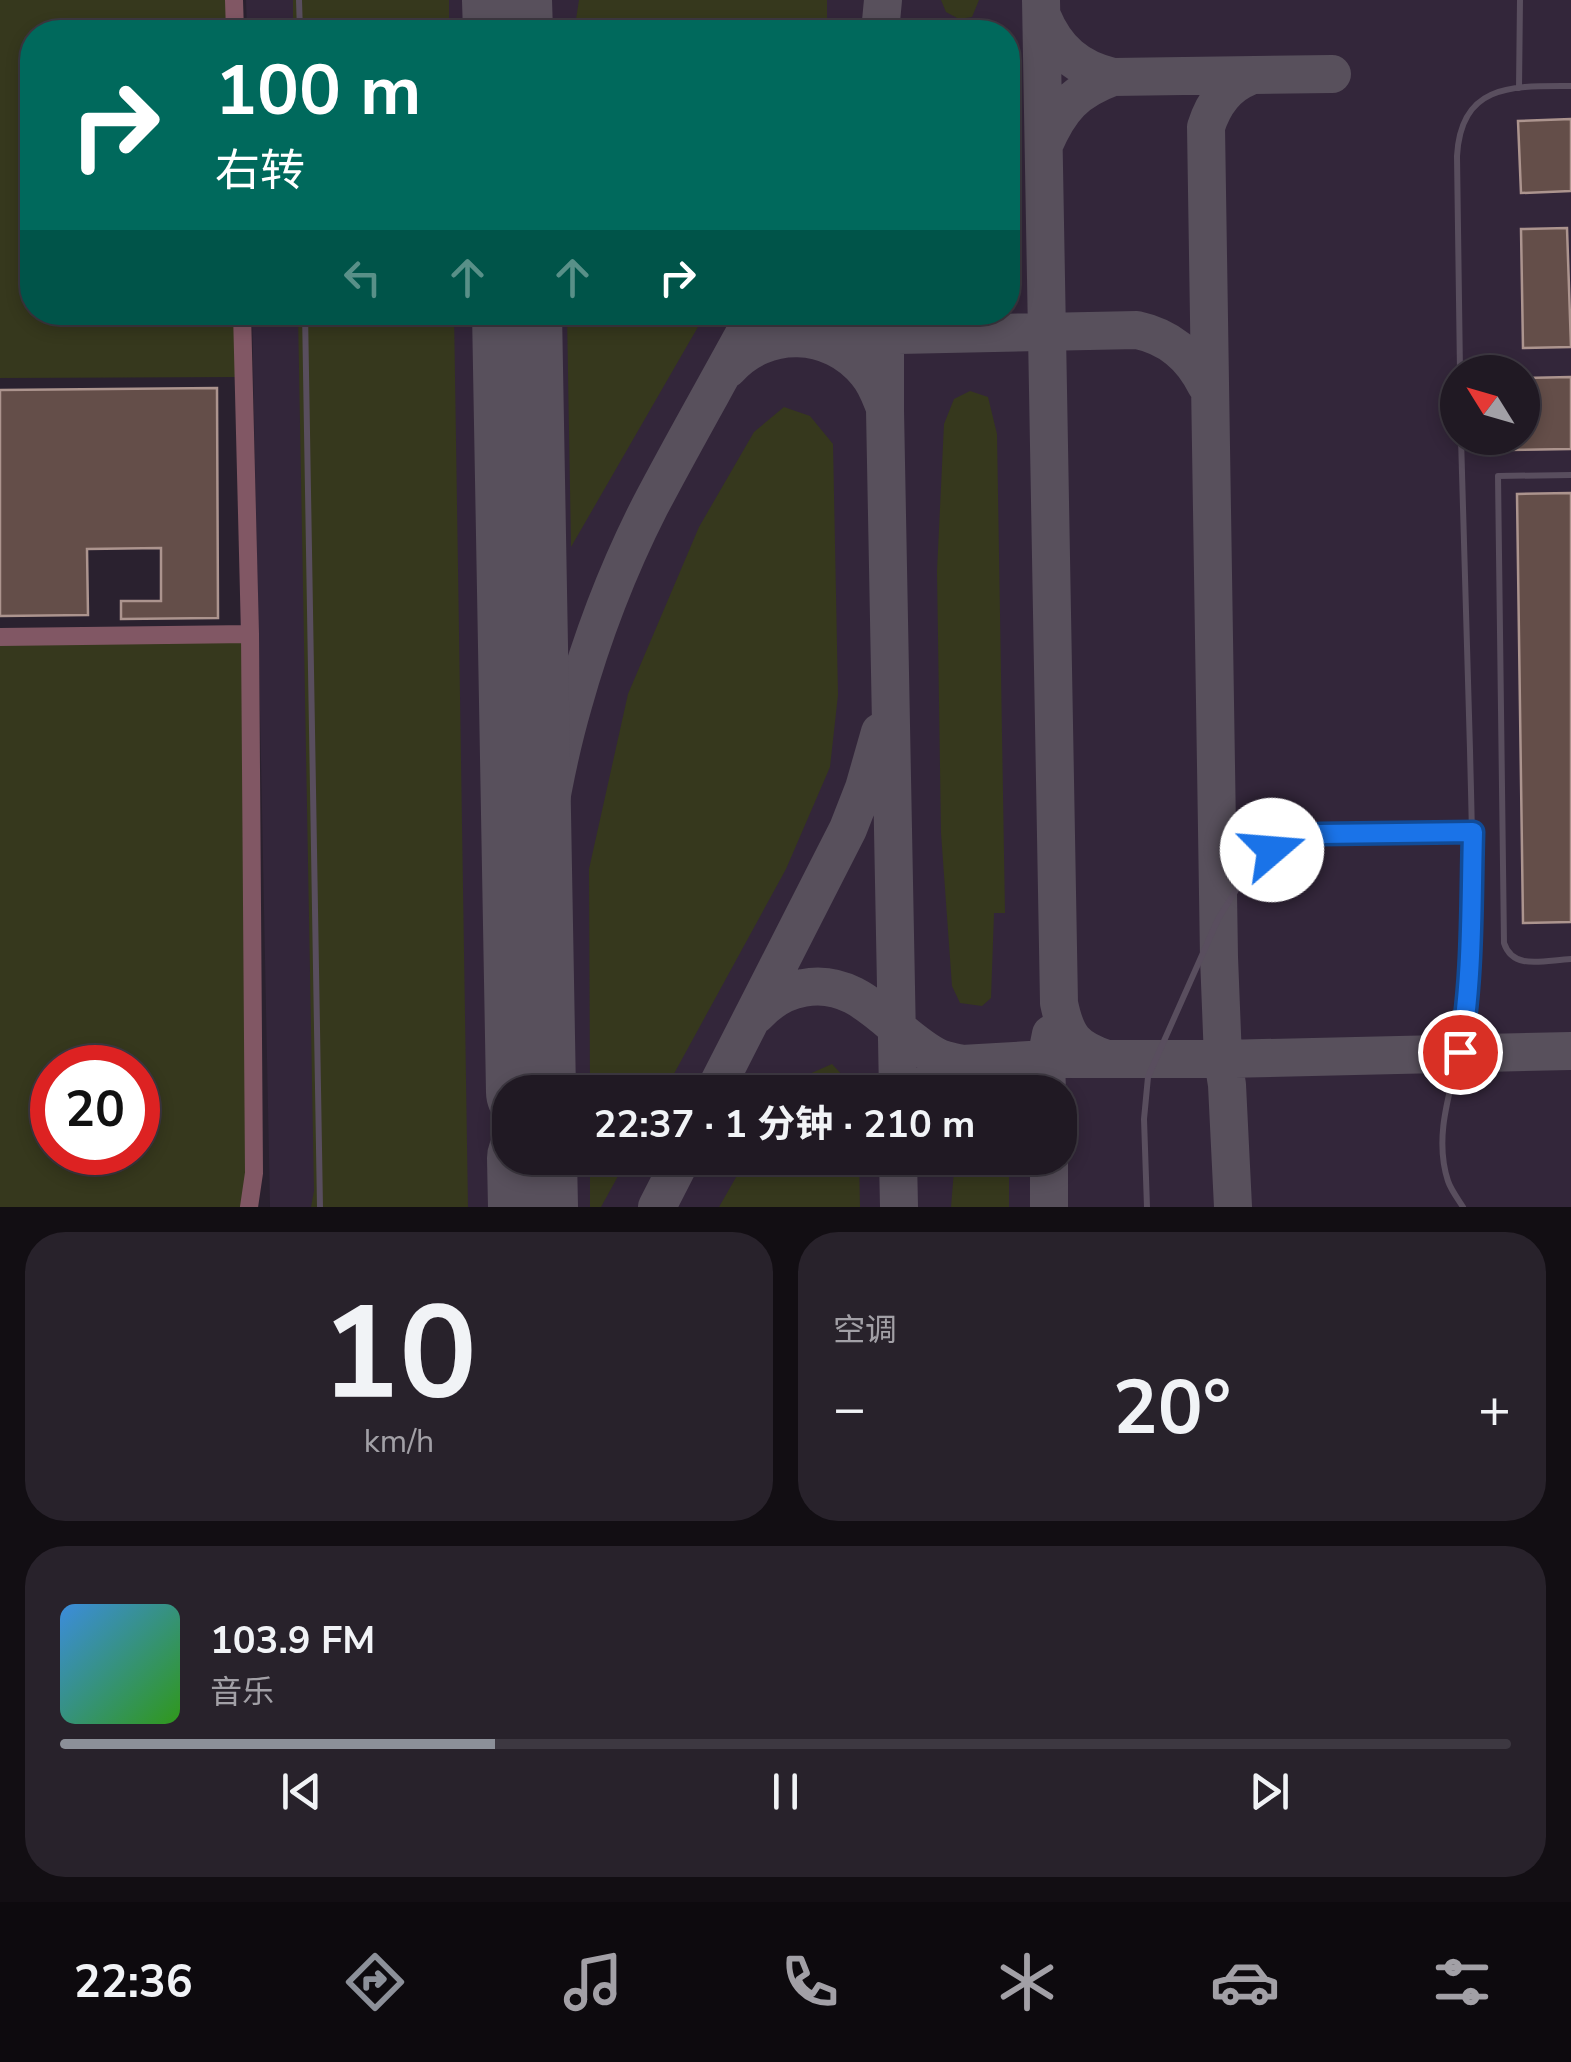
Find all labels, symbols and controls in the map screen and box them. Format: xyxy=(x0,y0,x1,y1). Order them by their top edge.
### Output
text: 100 m xyxy=(215,43,421,139)
icon: right xyxy=(50,60,180,190)
text: 右转 xyxy=(215,141,305,202)
icon: left xyxy=(335,250,390,305)
icon: ahead xyxy=(440,250,495,305)
icon: ahead xyxy=(545,250,600,305)
icon: right xyxy=(650,250,705,305)
north arrow xyxy=(1440,355,1540,455)
map controls xyxy=(1440,355,1540,455)
position arrow xyxy=(1220,798,1324,902)
pin xyxy=(1418,1010,1503,1095)
icon: arrive xyxy=(1433,1025,1488,1080)
speed limit sign: 20 xyxy=(30,1045,160,1175)
text: 22:37 · 1 分钟 · 210 m xyxy=(594,1099,975,1150)
text: 10 xyxy=(321,1266,477,1443)
text: 空调 xyxy=(833,1309,897,1352)
text: 20° xyxy=(1113,1357,1231,1459)
text: − xyxy=(833,1371,866,1446)
text: + xyxy=(1478,1371,1511,1446)
text: km/h xyxy=(364,1420,434,1463)
text: 103.9 FM xyxy=(210,1615,375,1666)
text: 音乐 xyxy=(210,1671,274,1714)
icon: previous xyxy=(274,1764,329,1819)
icon: pause xyxy=(758,1764,813,1819)
icon: next xyxy=(1242,1764,1297,1819)
icon: directions xyxy=(340,1947,410,2017)
icon: music xyxy=(558,1947,628,2017)
icon: phone xyxy=(775,1947,845,2017)
icon: climate xyxy=(992,1947,1062,2017)
icon: car xyxy=(1210,1947,1280,2017)
icon: filters xyxy=(1427,1947,1497,2017)
text: 22:36 xyxy=(74,1952,193,2013)

